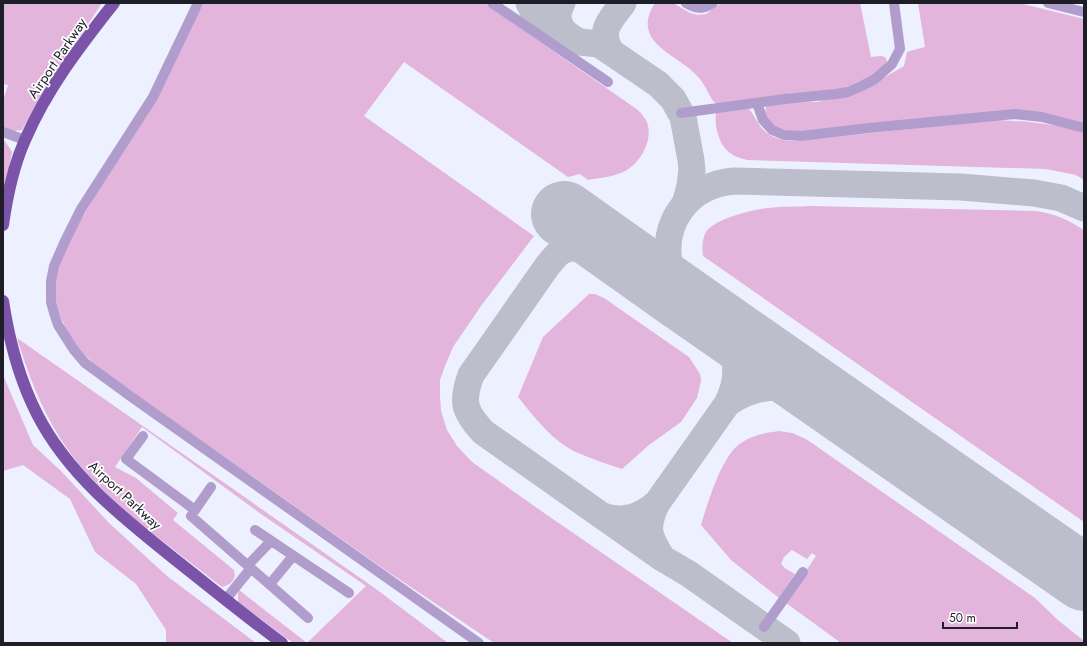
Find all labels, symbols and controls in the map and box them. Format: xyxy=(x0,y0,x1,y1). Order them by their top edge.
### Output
street label: Airport Parkway xyxy=(23,13,92,102)
street label: Airport Parkway xyxy=(84,456,167,535)
scale bar xyxy=(943,604,1017,630)
text: 50 m xyxy=(949,609,976,627)

